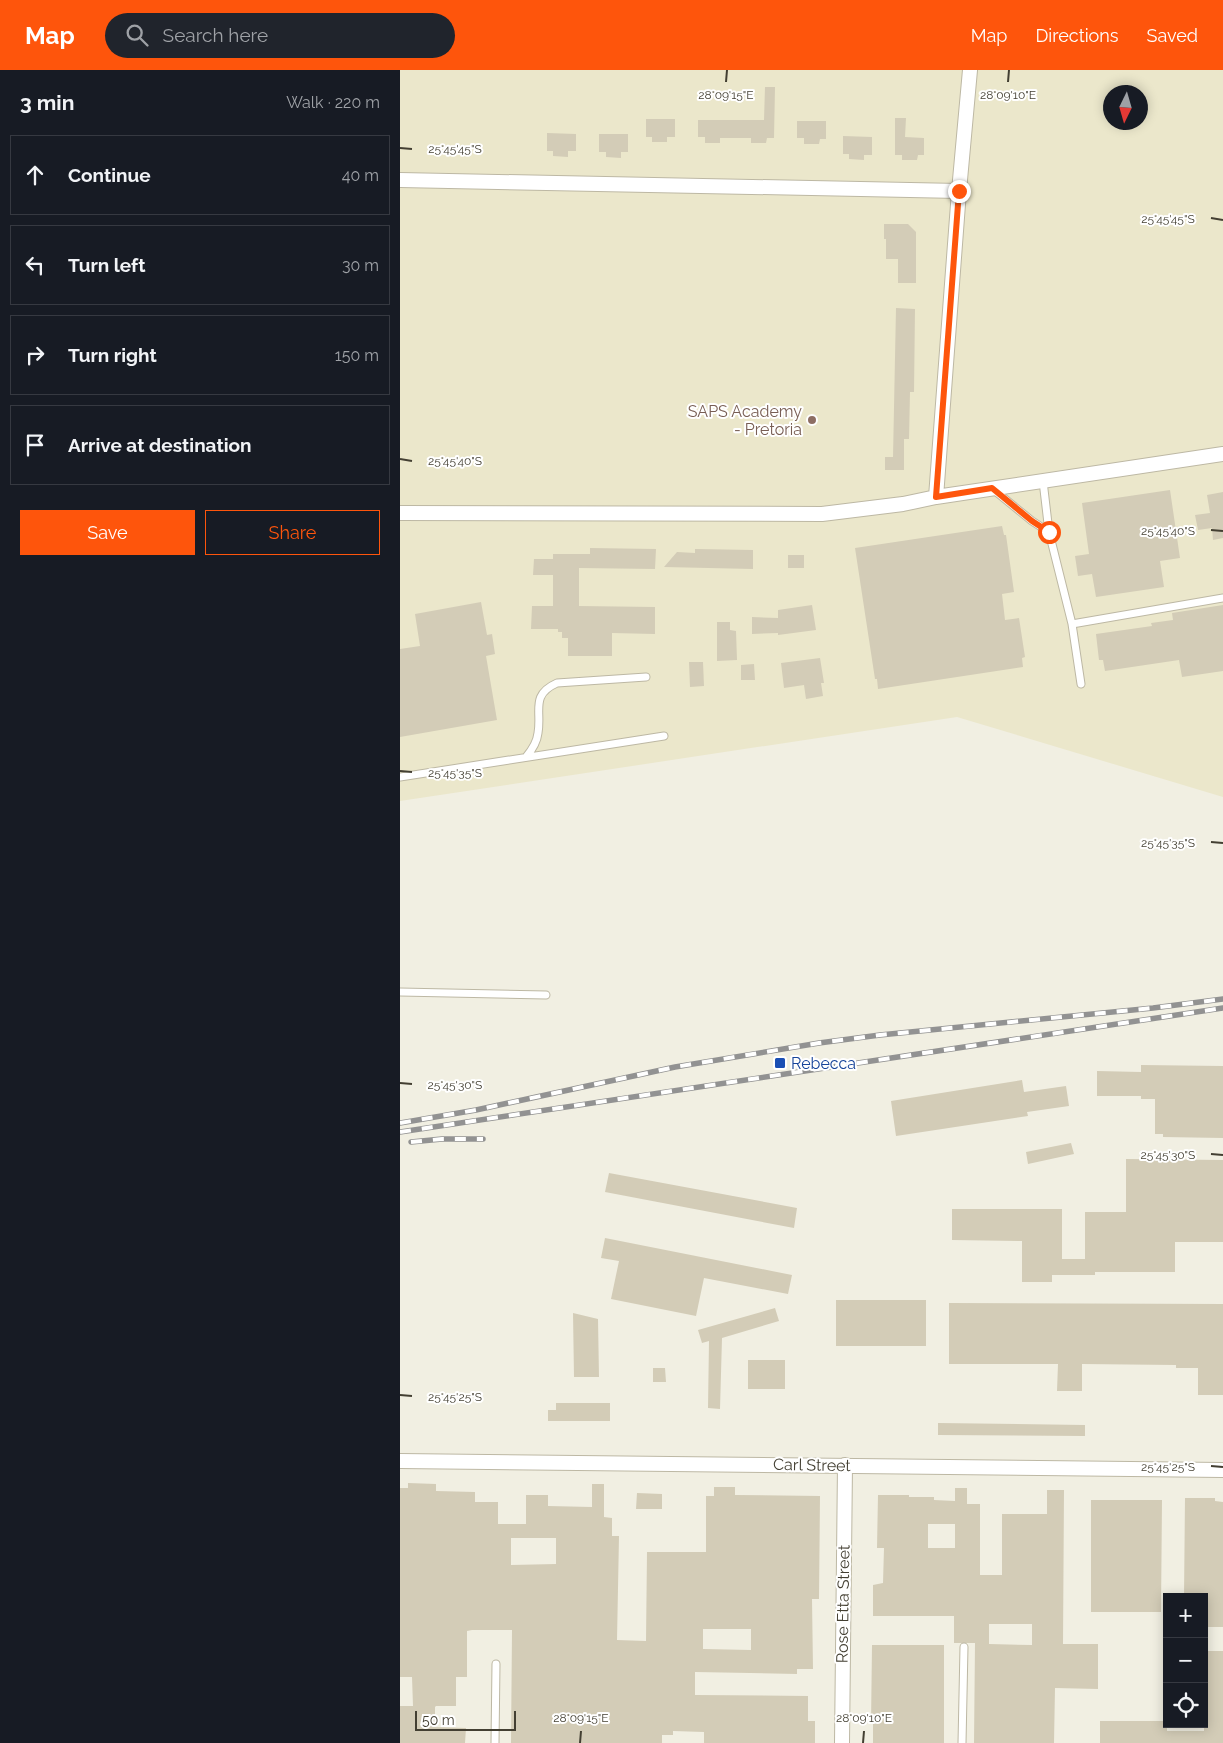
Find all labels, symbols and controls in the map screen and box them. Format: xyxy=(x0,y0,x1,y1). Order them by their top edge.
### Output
search box xyxy=(105,13,455,58)
text: Map xyxy=(25,21,75,50)
icon: search xyxy=(123,21,151,49)
text: Search here xyxy=(163,24,268,46)
text: Map xyxy=(971,25,1007,46)
text: Directions xyxy=(1035,25,1119,46)
text: Saved xyxy=(1147,25,1198,46)
north arrow xyxy=(1103,85,1148,130)
text: 28°09'15"E xyxy=(698,88,754,102)
text: 28°09'10"E xyxy=(980,88,1036,102)
text: 3 min xyxy=(20,90,74,115)
text: Walk · 220 m xyxy=(286,93,380,112)
text: 25°45'45"S xyxy=(428,142,482,156)
icon: ahead xyxy=(21,161,49,189)
text: Continue xyxy=(68,164,151,186)
text: 40 m xyxy=(342,166,379,185)
route end xyxy=(948,180,971,203)
text: 25°45'45"S xyxy=(1141,212,1195,226)
icon: left xyxy=(21,251,49,279)
text: Turn left xyxy=(68,254,145,276)
text: 30 m xyxy=(342,256,379,275)
icon: right xyxy=(21,341,49,369)
text: Turn right xyxy=(68,344,157,366)
text: 150 m xyxy=(335,346,379,365)
place label: SAPS Academy - Pretoria xyxy=(688,402,802,439)
marker: SAPS Academy - Pretoria xyxy=(806,414,818,426)
icon: arrive xyxy=(21,431,49,459)
text: Arrive at destination xyxy=(68,434,252,456)
text: 25°45'40"S xyxy=(428,454,482,468)
button: Save xyxy=(20,510,195,555)
button: Share xyxy=(205,510,380,555)
route start xyxy=(1038,521,1061,544)
text: 25°45'40"S xyxy=(1141,524,1195,538)
text: 25°45'35"S xyxy=(428,766,482,780)
text: 25°45'35"S xyxy=(1141,836,1195,850)
place label: Rebecca xyxy=(791,1054,856,1073)
marker: Rebecca xyxy=(773,1056,787,1070)
text: 25°45'30"S xyxy=(428,1078,482,1092)
text: 25°45'30"S xyxy=(1141,1148,1195,1162)
text: 25°45'25"S xyxy=(428,1390,482,1404)
street label: Carl Street xyxy=(773,1455,852,1475)
text: 25°45'25"S xyxy=(1141,1460,1195,1474)
street label: Rose Etta Street xyxy=(832,1544,854,1663)
map controls xyxy=(1163,1593,1208,1728)
button: + xyxy=(1163,1593,1208,1638)
button: − xyxy=(1163,1638,1208,1683)
button: locate xyxy=(1163,1683,1208,1728)
scale bar xyxy=(415,1708,516,1731)
text: 28°09'15"E xyxy=(553,1711,609,1725)
text: 28°09'10"E xyxy=(836,1711,892,1725)
text: 50 m xyxy=(422,1712,455,1728)

